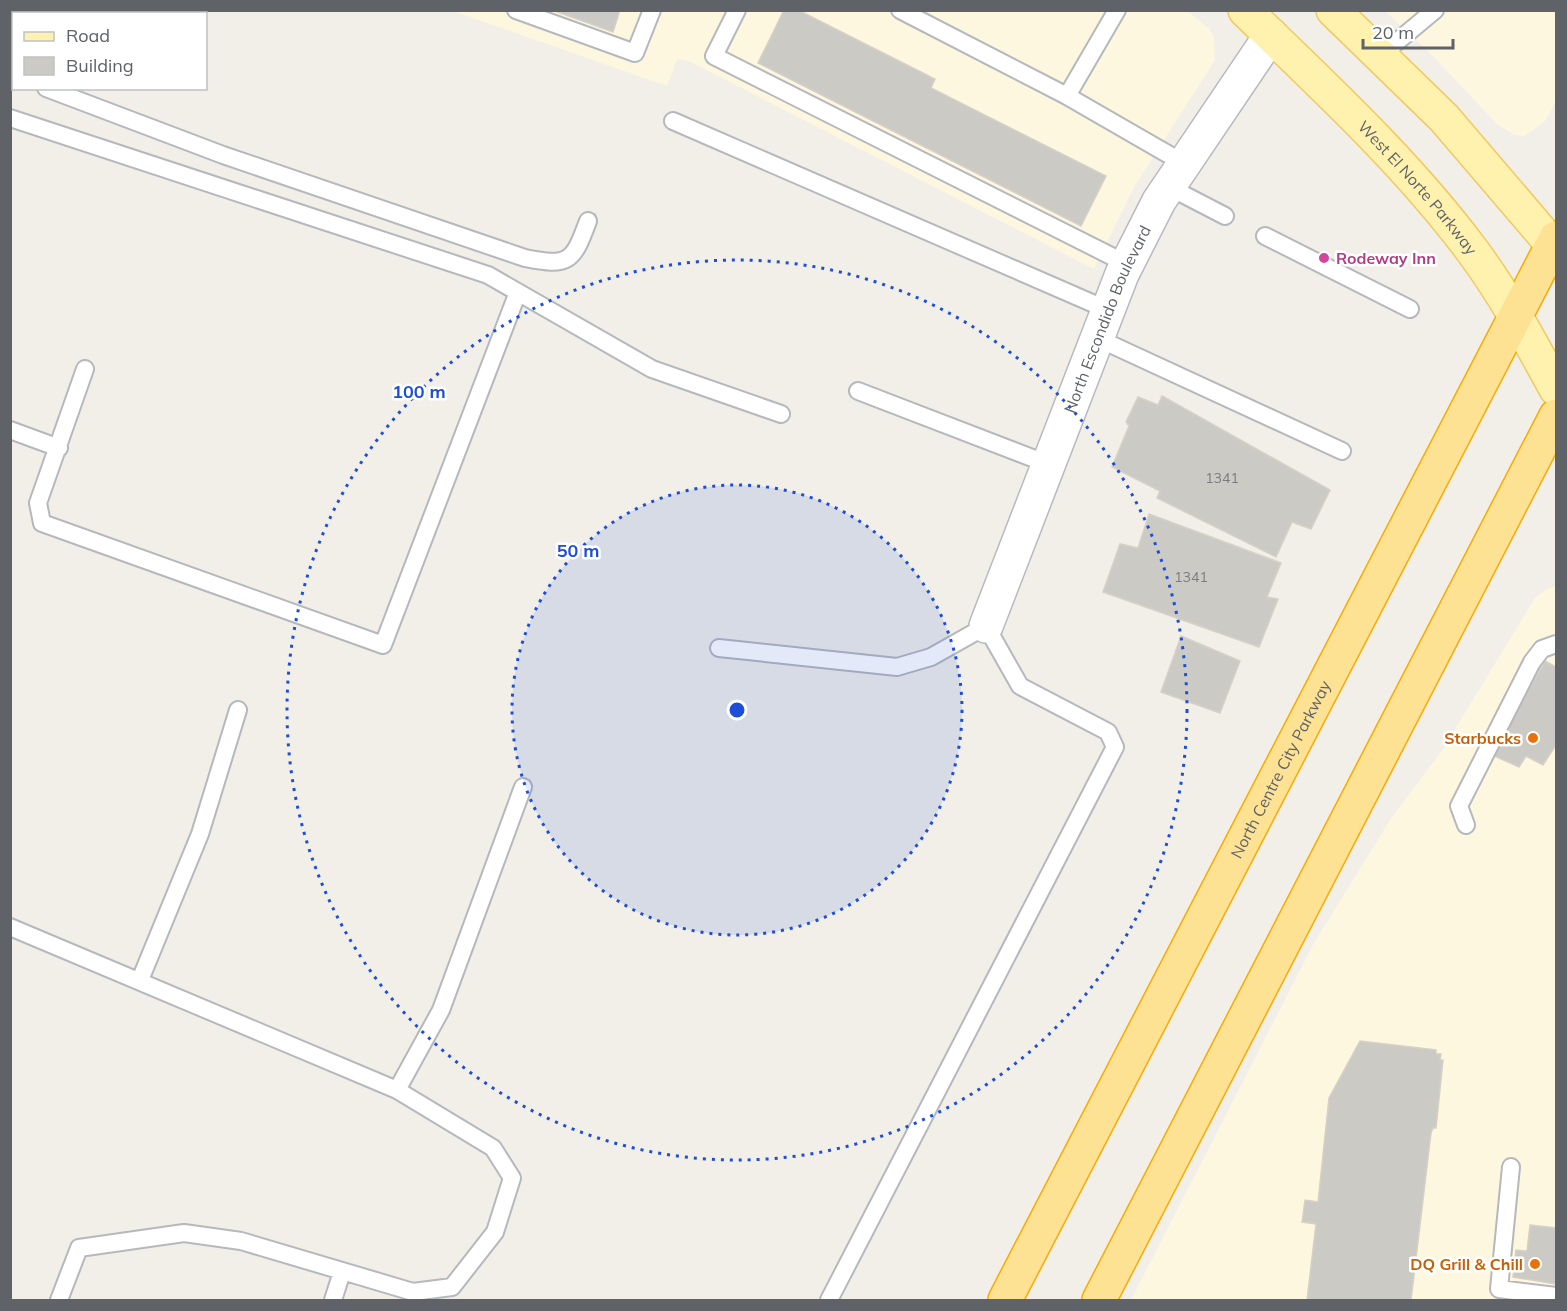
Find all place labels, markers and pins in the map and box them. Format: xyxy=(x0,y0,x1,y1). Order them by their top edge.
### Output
place label: Rodeway Inn xyxy=(1336,248,1436,268)
marker: Rodeway Inn xyxy=(1317,251,1331,265)
centre of rings xyxy=(727,700,747,720)
place label: Starbucks xyxy=(1444,728,1521,748)
marker: Starbucks xyxy=(1526,731,1540,745)
place label: DQ Grill & Chill xyxy=(1410,1254,1523,1274)
marker: DQ Grill & Chill xyxy=(1528,1257,1542,1271)

